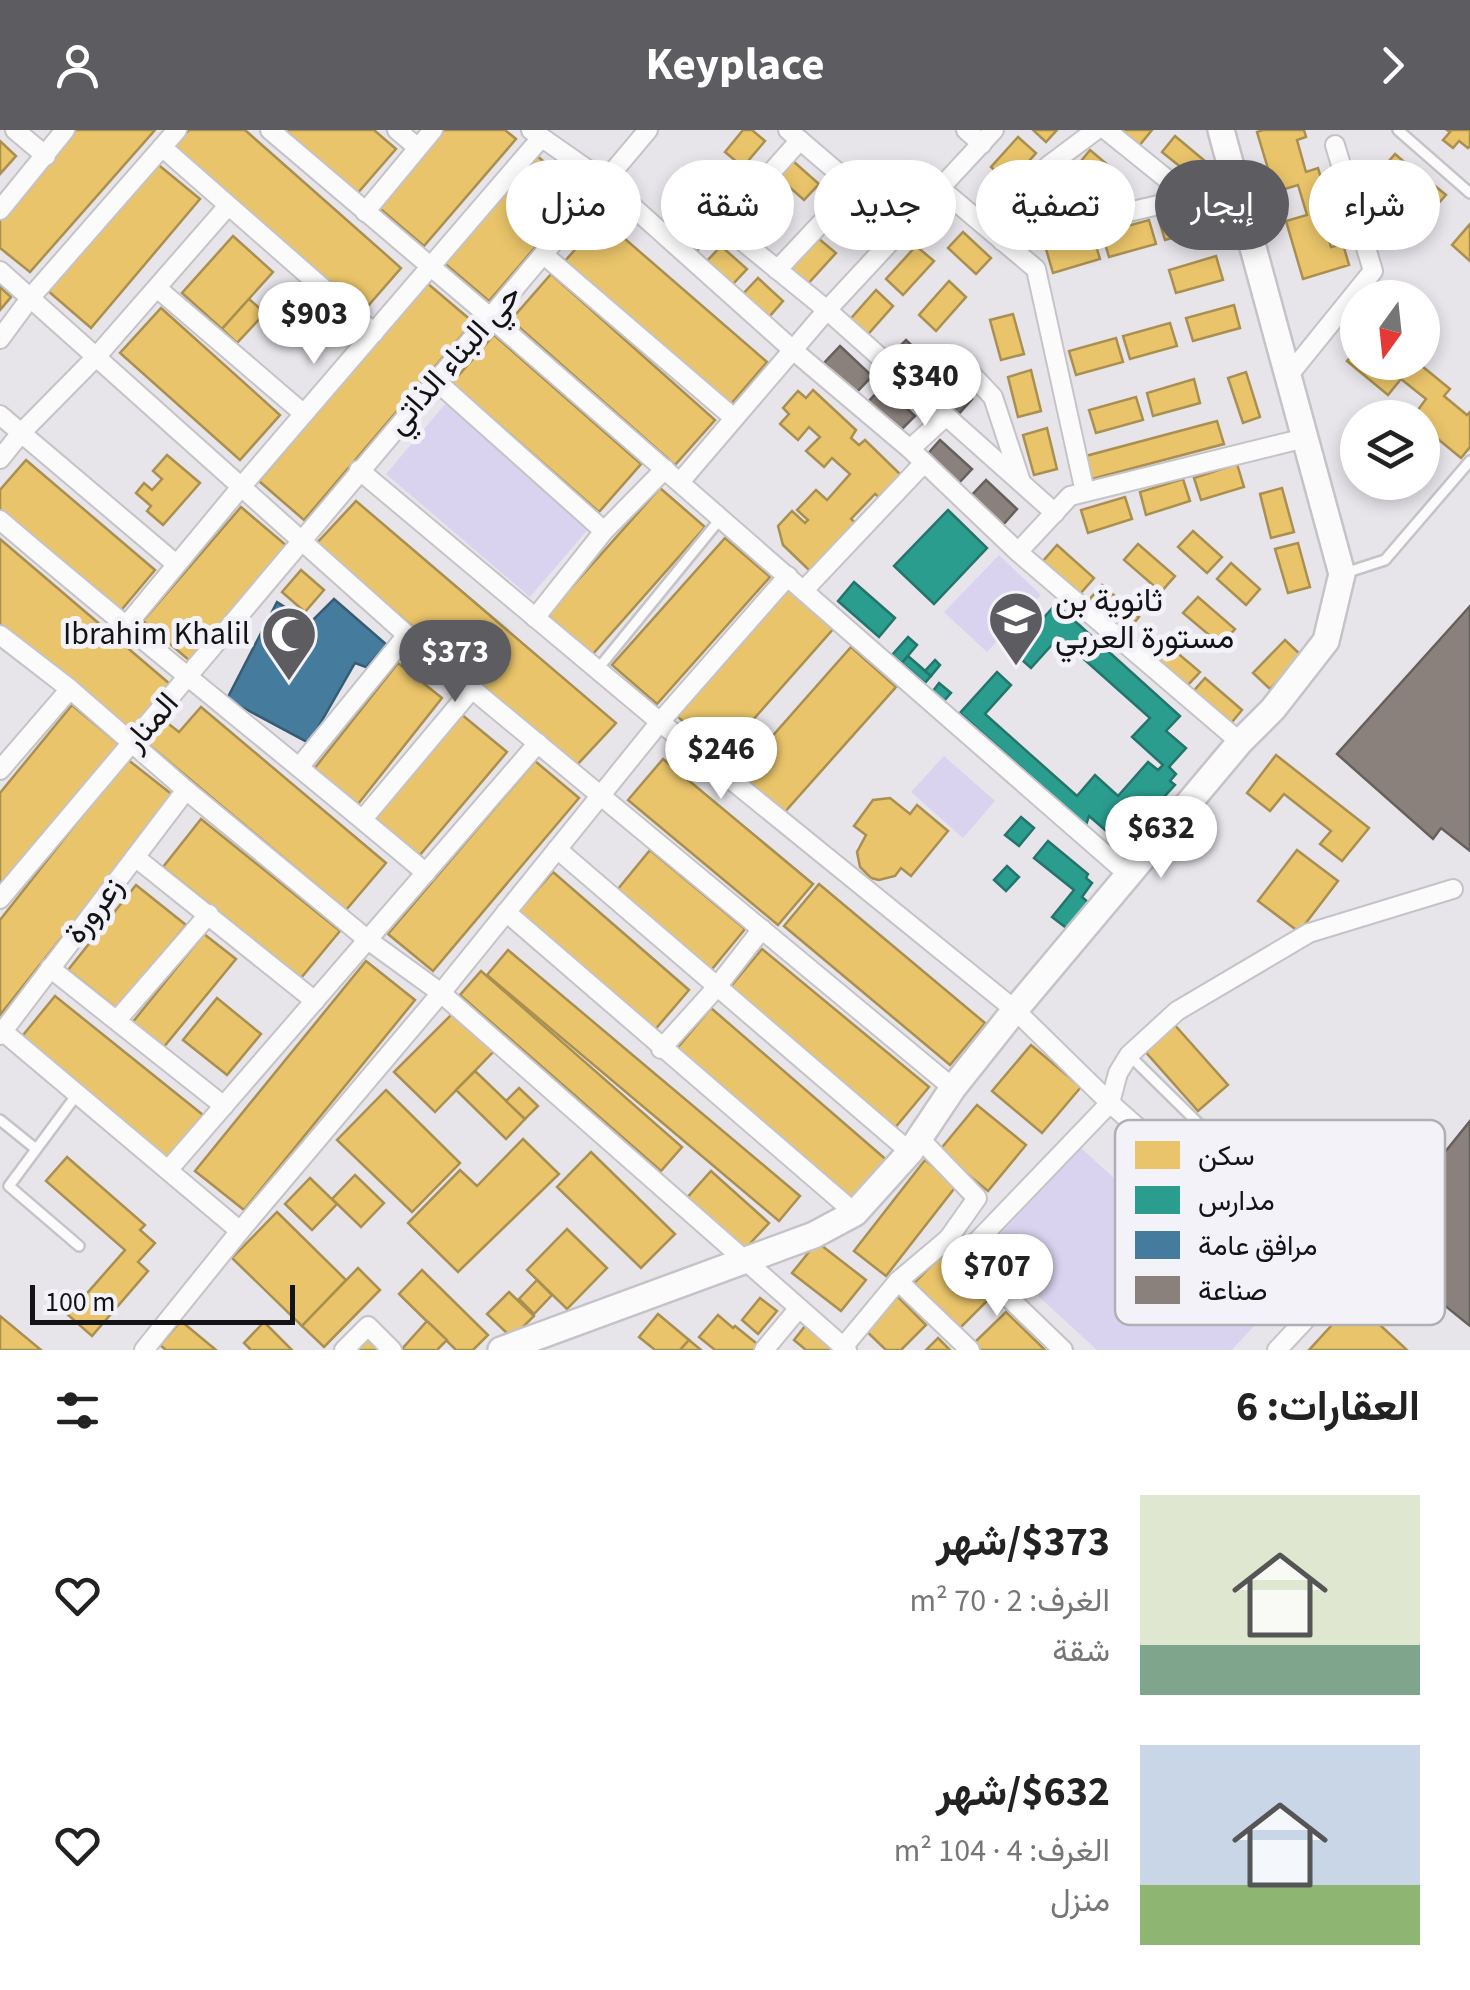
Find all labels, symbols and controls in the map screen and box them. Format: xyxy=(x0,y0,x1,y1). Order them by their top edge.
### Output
text: Keyplace xyxy=(646,33,824,97)
icon: person xyxy=(50,38,105,93)
icon: forward xyxy=(1365,38,1420,93)
chip: منزل xyxy=(506,160,641,250)
chip: شقة xyxy=(661,160,794,250)
chip: جديد xyxy=(814,160,956,250)
chip: تصفية xyxy=(976,160,1135,250)
chip: إيجار xyxy=(1155,160,1289,250)
chip: شراء xyxy=(1309,160,1440,250)
street label: حي البناء الذاتي xyxy=(375,274,534,446)
north arrow xyxy=(1340,280,1440,380)
map controls xyxy=(1340,280,1440,500)
pin: $903 xyxy=(255,282,373,367)
text: $903 xyxy=(280,291,348,337)
pin: $340 xyxy=(866,344,984,429)
text: $340 xyxy=(891,353,959,399)
button: layers xyxy=(1340,400,1440,500)
place label: ثانوية بن مستورة العربي xyxy=(1055,578,1234,663)
school or university icon: ثانوية بن مستورة العربي xyxy=(986,589,1046,668)
mosque icon: Ibrahim Khalil xyxy=(259,604,319,683)
place label: Ibrahim Khalil xyxy=(63,611,250,657)
pin: $373 xyxy=(396,620,514,705)
text: $373 xyxy=(421,629,489,675)
street label: المنار xyxy=(112,682,190,762)
pin: $246 xyxy=(662,717,780,802)
text: $246 xyxy=(687,726,755,772)
pin: $632 xyxy=(1102,796,1220,881)
text: $632 xyxy=(1127,805,1195,851)
street label: زعرورة xyxy=(53,866,135,954)
legend xyxy=(1115,1120,1445,1325)
text: سكن xyxy=(1198,1136,1255,1176)
text: مدارس xyxy=(1198,1181,1275,1221)
text: مرافق عامة xyxy=(1198,1226,1317,1266)
pin: $707 xyxy=(938,1234,1056,1319)
text: $707 xyxy=(963,1243,1031,1289)
text: صناعة xyxy=(1198,1271,1267,1311)
scale bar xyxy=(30,1280,295,1324)
text: 100 m xyxy=(45,1282,116,1322)
text: العقارات: 6 xyxy=(1236,1377,1420,1437)
icon: filters xyxy=(50,1383,105,1438)
text: $373/شهر xyxy=(936,1512,1110,1572)
icon: home xyxy=(1220,1535,1340,1655)
icon: heart xyxy=(50,1568,105,1623)
text: الغرف: 2 · 70 m² xyxy=(910,1578,1110,1624)
text: شقة xyxy=(1052,1628,1110,1674)
text: $632/شهر xyxy=(936,1762,1110,1822)
icon: home xyxy=(1220,1785,1340,1905)
icon: heart xyxy=(50,1818,105,1873)
text: الغرف: 4 · 104 m² xyxy=(894,1828,1110,1874)
text: منزل xyxy=(1050,1878,1110,1924)

